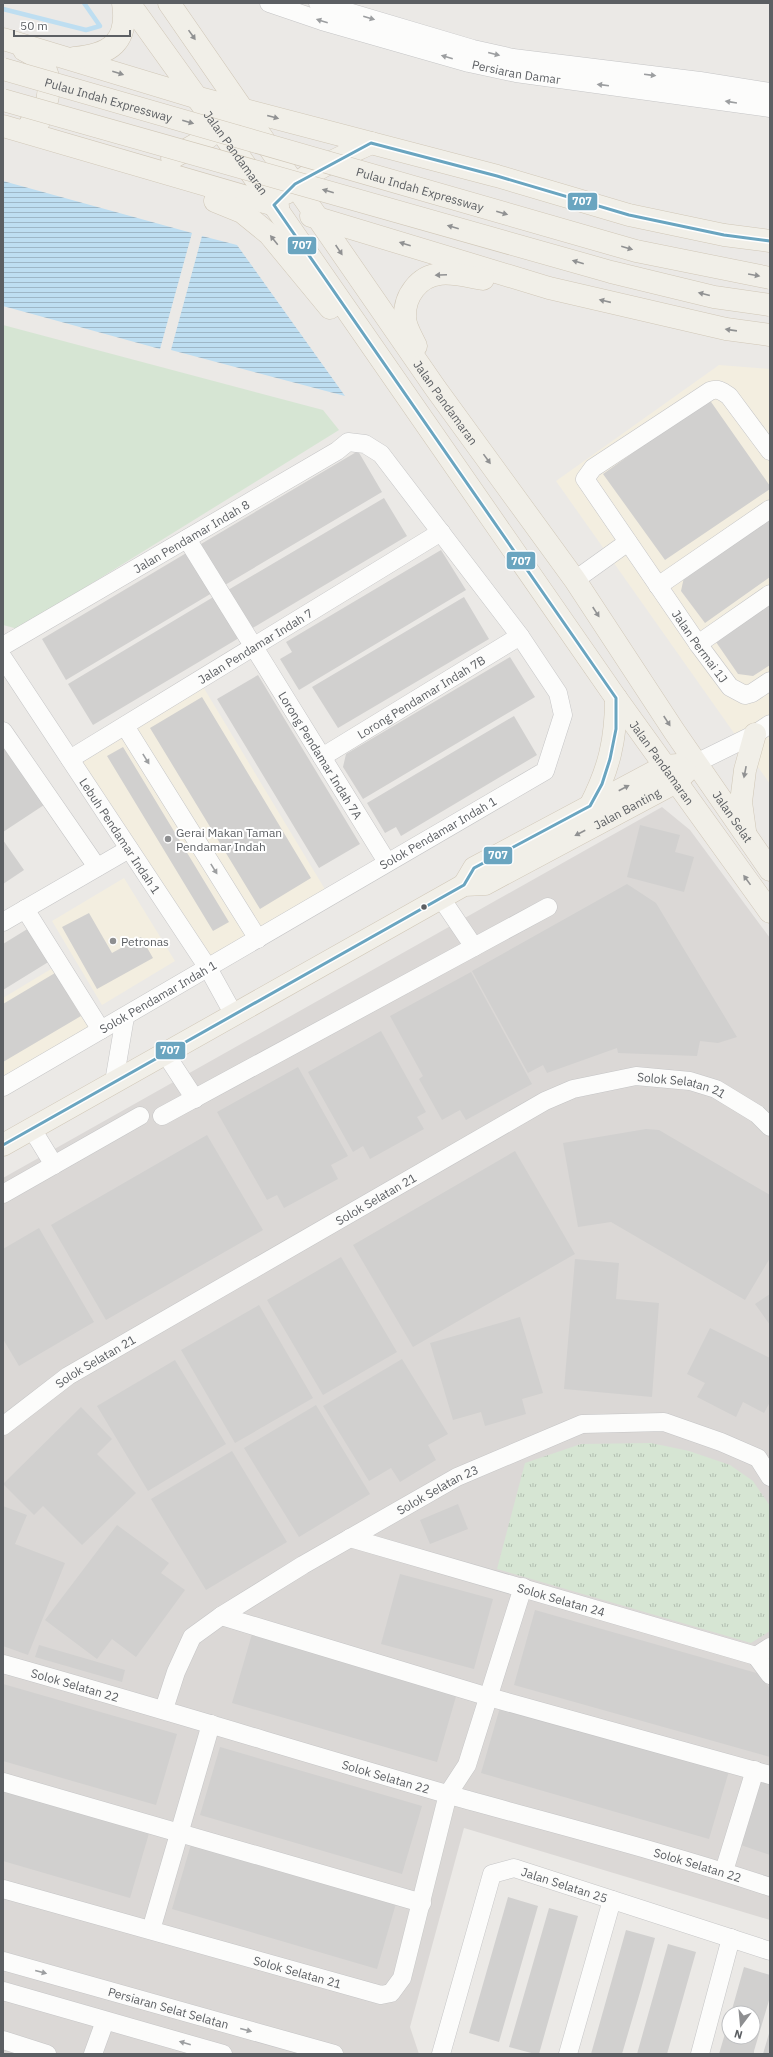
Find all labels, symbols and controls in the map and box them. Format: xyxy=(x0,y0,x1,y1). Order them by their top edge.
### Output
scale bar xyxy=(14,12,130,38)
one-way arrow xyxy=(363,15,375,21)
text: 50 m xyxy=(20,18,48,33)
one-way arrow xyxy=(316,18,328,24)
one-way arrow xyxy=(188,30,196,40)
one-way arrow xyxy=(488,51,500,57)
one-way arrow xyxy=(441,54,453,60)
street label: Persiaran Damar xyxy=(471,56,562,87)
one-way arrow xyxy=(112,71,124,77)
one-way arrow xyxy=(644,72,656,78)
street label: Pulau Indah Expressway xyxy=(43,74,174,125)
one-way arrow xyxy=(597,82,609,88)
one-way arrow xyxy=(725,99,738,105)
street label: Jalan Pandamaran xyxy=(201,107,272,198)
one-way arrow xyxy=(267,114,279,120)
one-way arrow xyxy=(182,120,195,126)
street label: Pulau Indah Expressway xyxy=(355,163,486,214)
one-way arrow xyxy=(321,188,334,194)
line badge: 707 xyxy=(567,192,598,211)
text: 707 xyxy=(572,194,592,208)
one-way arrow xyxy=(496,210,508,216)
one-way arrow xyxy=(447,224,459,230)
one-way arrow xyxy=(270,235,279,246)
line badge: 707 xyxy=(287,236,317,255)
text: 707 xyxy=(292,238,312,252)
one-way arrow xyxy=(399,241,411,247)
one-way arrow xyxy=(335,244,343,255)
one-way arrow xyxy=(620,246,633,252)
one-way arrow xyxy=(572,259,584,265)
one-way arrow xyxy=(435,271,448,278)
one-way arrow xyxy=(748,272,760,278)
one-way arrow xyxy=(698,291,710,297)
one-way arrow xyxy=(598,297,611,303)
one-way arrow xyxy=(725,327,737,333)
street label: Jalan Pandamaran xyxy=(411,357,481,447)
one-way arrow xyxy=(483,453,491,464)
street label: Jalan Pendamar Indah 8 xyxy=(131,496,252,576)
line badge: 707 xyxy=(506,551,536,570)
text: 707 xyxy=(511,554,531,568)
street label: Jalan Pendamar Indah 7 xyxy=(195,605,315,687)
one-way arrow xyxy=(592,607,600,617)
street label: Jalan Permai 1J xyxy=(669,607,732,685)
street label: Lorong Pendamar Indah 7B xyxy=(354,652,488,741)
street label: Lorong Pendamar Indah 7A xyxy=(276,688,366,822)
one-way arrow xyxy=(664,715,671,727)
street label: Jalan Pandamaran xyxy=(627,717,698,807)
one-way arrow xyxy=(142,753,149,765)
one-way arrow xyxy=(742,766,748,778)
street label: Lebuh Pendamar Indah 1 xyxy=(77,775,164,896)
street label: Jalan Banting xyxy=(591,784,663,832)
one-way arrow xyxy=(618,785,630,791)
street label: Jalan Selat xyxy=(710,788,756,845)
street label: Solok Pendamar Indah 1 xyxy=(377,793,499,873)
place label: Gerai Makan Taman Pendamar Indah xyxy=(176,825,282,854)
one-way arrow xyxy=(574,830,586,836)
marker: Gerai Makan Taman Pendamar Indah xyxy=(163,834,173,844)
line badge: 707 xyxy=(483,846,513,865)
text: 707 xyxy=(488,848,508,862)
one-way arrow xyxy=(211,863,218,875)
one-way arrow xyxy=(743,875,751,886)
unlabelled marker xyxy=(419,902,429,912)
place label: Petronas xyxy=(121,934,169,949)
marker: Petronas xyxy=(108,936,118,946)
street label: Solok Pendamar Indah 1 xyxy=(97,957,219,1037)
line badge: 707 xyxy=(155,1041,186,1060)
text: 707 xyxy=(160,1043,180,1057)
street label: Solok Selatan 21 xyxy=(636,1069,729,1101)
street label: Solok Selatan 21 xyxy=(332,1170,419,1228)
street label: Solok Selatan 21 xyxy=(52,1331,138,1391)
street label: Solok Selatan 23 xyxy=(394,1461,480,1518)
street label: Solok Selatan 24 xyxy=(516,1580,607,1619)
street label: Solok Selatan 22 xyxy=(29,1665,121,1704)
street label: Solok Selatan 22 xyxy=(340,1756,432,1796)
street label: Solok Selatan 22 xyxy=(652,1844,743,1885)
street label: Jalan Selatan 25 xyxy=(519,1863,610,1905)
street label: Solok Selatan 21 xyxy=(252,1952,343,1991)
one-way arrow xyxy=(35,1969,47,1975)
street label: Persiaran Selat Selatan xyxy=(106,1983,231,2032)
north arrow xyxy=(721,2005,761,2045)
one-way arrow xyxy=(241,2027,253,2033)
text: N xyxy=(732,2027,744,2042)
one-way arrow xyxy=(179,2040,192,2046)

